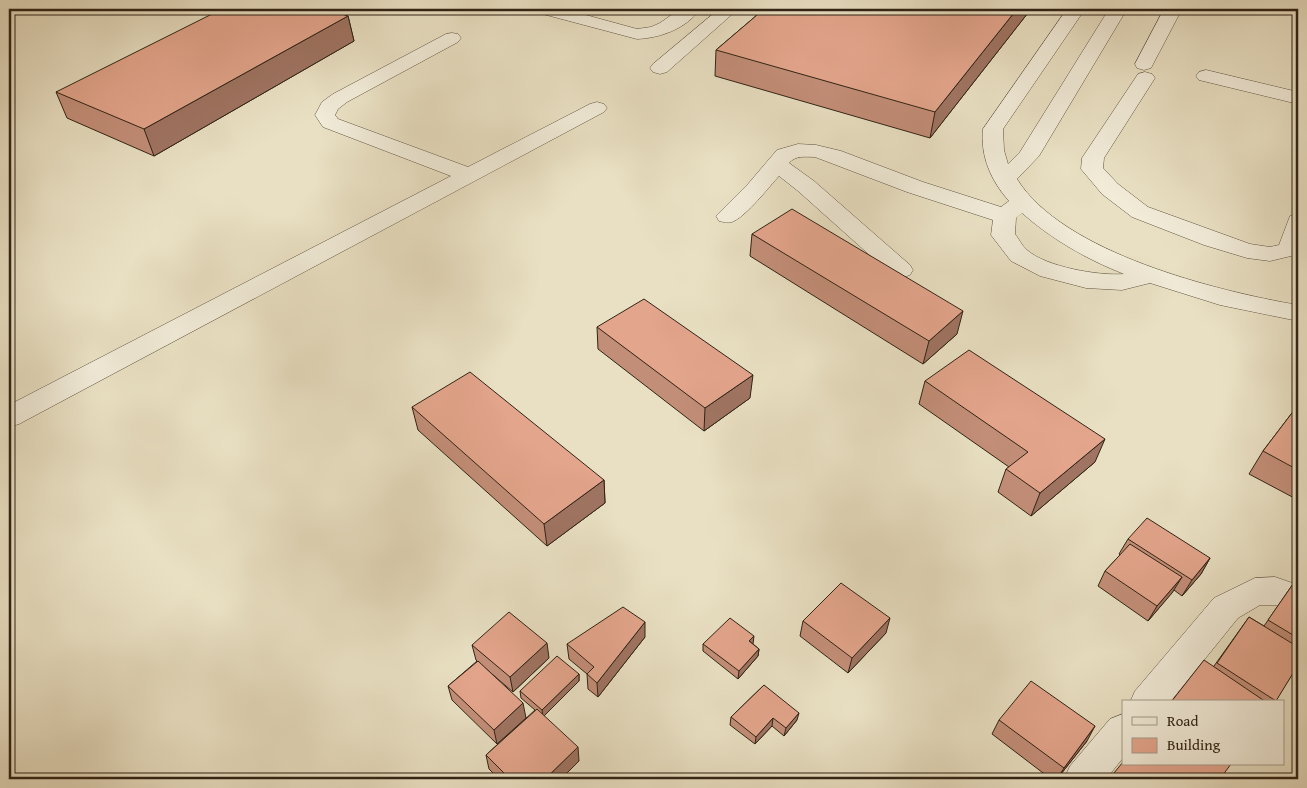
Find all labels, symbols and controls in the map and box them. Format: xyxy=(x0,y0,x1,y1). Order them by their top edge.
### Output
legend xyxy=(1122,700,1284,766)
text: Road xyxy=(1167,710,1198,731)
text: Building xyxy=(1167,734,1221,755)

